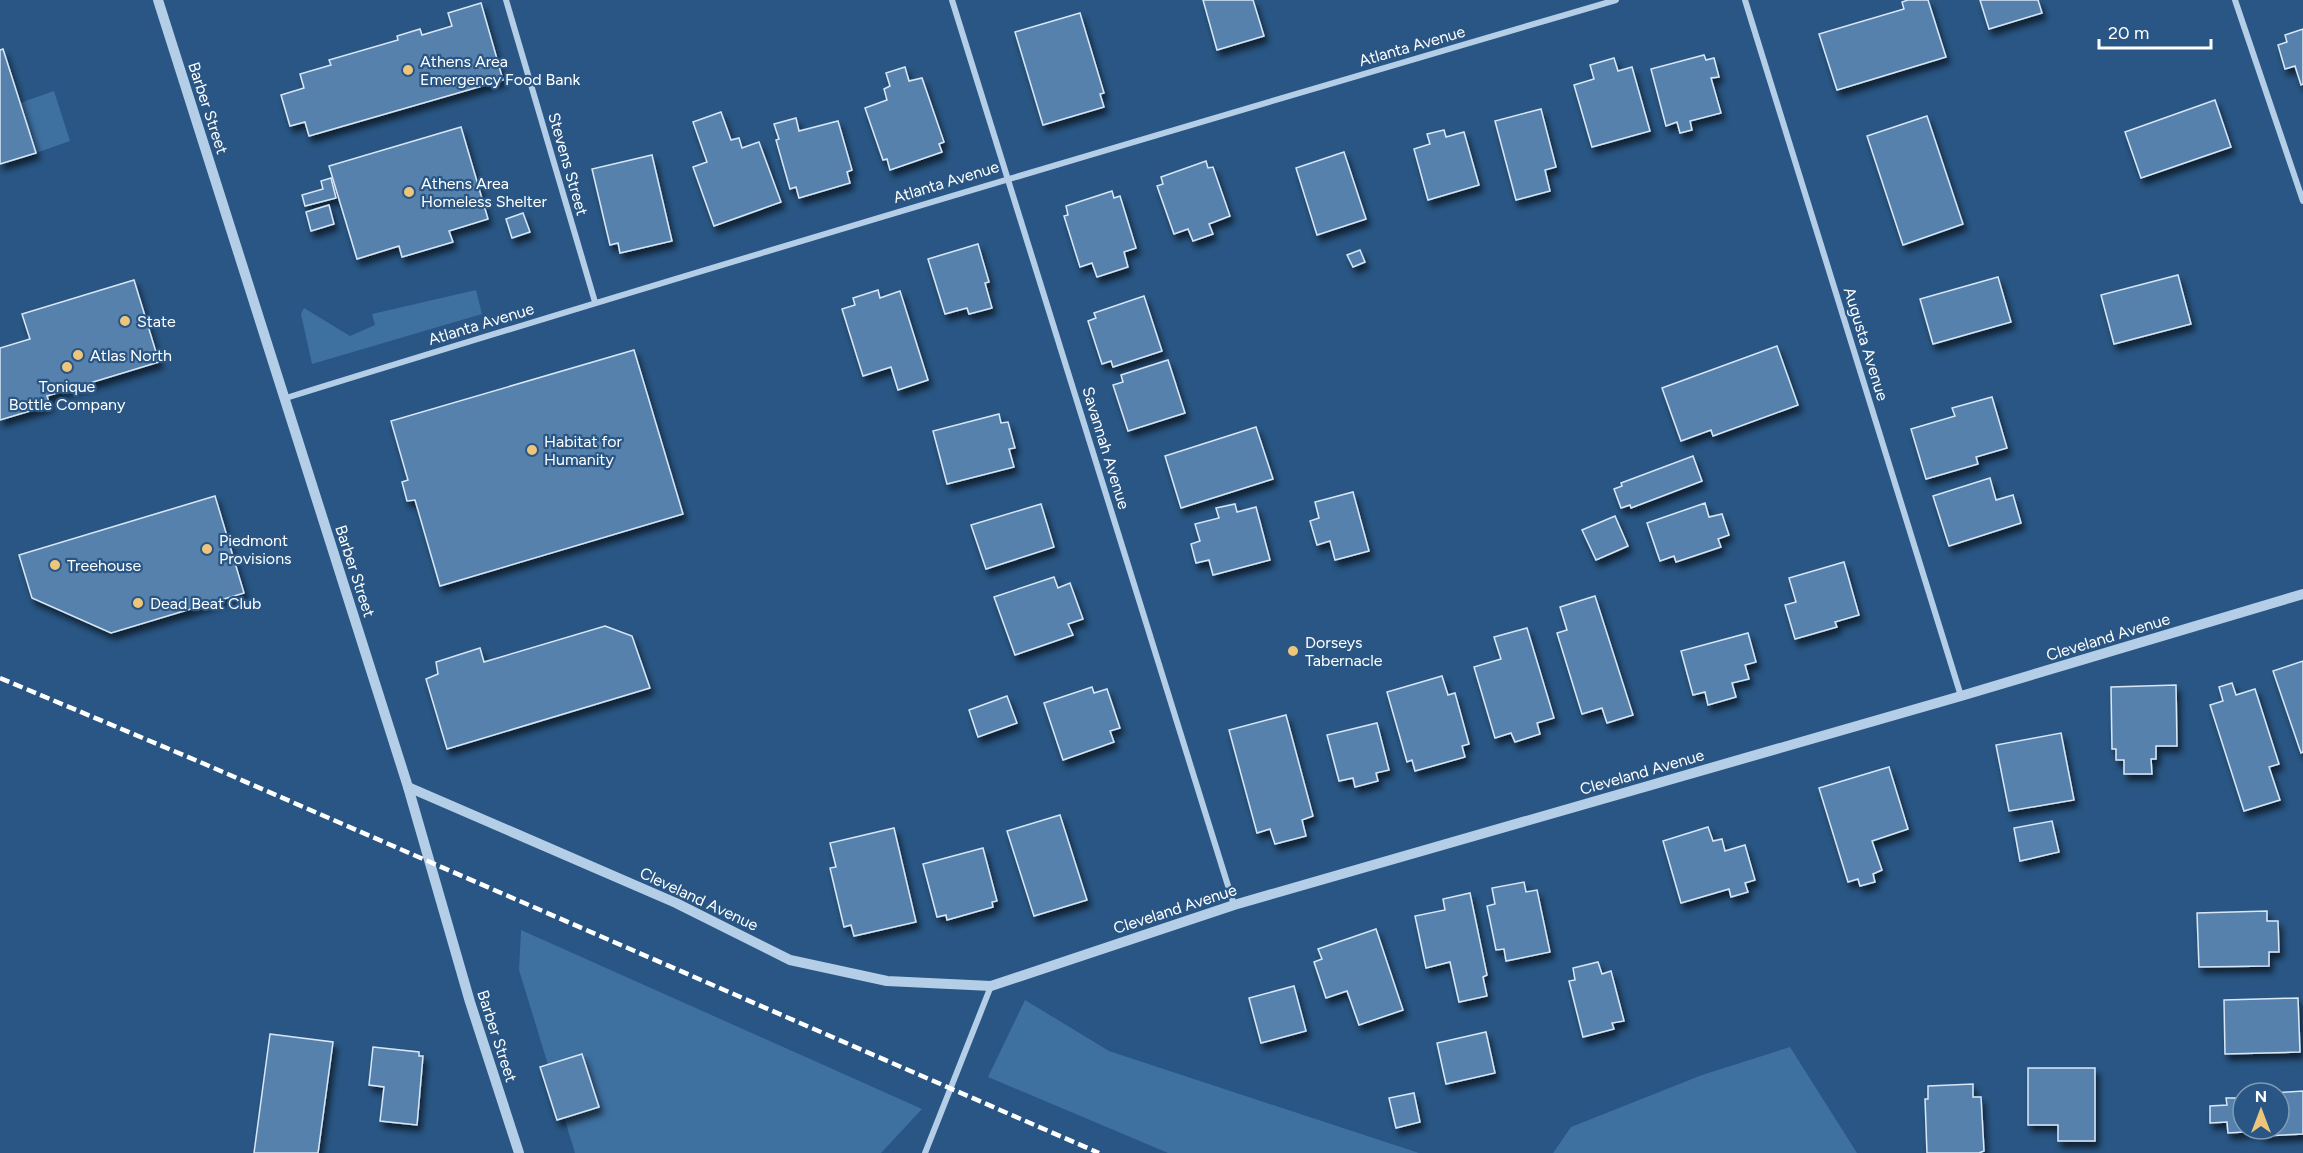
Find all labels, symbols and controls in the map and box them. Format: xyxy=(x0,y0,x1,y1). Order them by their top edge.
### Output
scale bar xyxy=(2099,12,2212,50)
street label: Atlanta Avenue xyxy=(1357,22,1468,70)
text: 20 m xyxy=(2108,22,2149,44)
place label: Athens Area Emergency Food Bank xyxy=(420,52,580,89)
street label: Barber Street xyxy=(184,60,232,156)
marker: Athens Area Emergency Food Bank xyxy=(401,63,415,77)
street label: Stevens Street xyxy=(544,110,592,218)
street label: Atlanta Avenue xyxy=(891,157,1001,207)
place label: Athens Area Homeless Shelter xyxy=(421,174,548,211)
marker: Athens Area Homeless Shelter xyxy=(402,185,416,199)
street label: Augusta Avenue xyxy=(1840,285,1892,403)
street label: Atlanta Avenue xyxy=(426,299,536,349)
place label: State xyxy=(137,312,176,331)
marker: State xyxy=(118,314,132,328)
place label: Atlas North xyxy=(90,346,172,365)
marker: Atlas North xyxy=(71,348,85,362)
marker: Tonique Bottle Company xyxy=(60,360,74,374)
place label: Tonique Bottle Company xyxy=(9,377,126,414)
street label: Savannah Avenue xyxy=(1078,384,1134,512)
place label: Habitat for Humanity xyxy=(544,432,623,469)
marker: Habitat for Humanity xyxy=(525,443,539,457)
street label: Barber Street xyxy=(331,523,379,619)
place label: Piedmont Provisions xyxy=(219,531,292,568)
marker: Piedmont Provisions xyxy=(200,542,214,556)
place label: Treehouse xyxy=(67,556,142,575)
marker: Treehouse xyxy=(48,558,62,572)
place label: Dead Beat Club xyxy=(150,594,261,613)
marker: Dead Beat Club xyxy=(131,596,145,610)
street label: Cleveland Avenue xyxy=(2044,609,2172,665)
place label: Dorseys Tabernacle xyxy=(1305,633,1383,670)
marker: Dorseys Tabernacle xyxy=(1286,644,1300,658)
street label: Cleveland Avenue xyxy=(1578,745,1707,799)
street label: Cleveland Avenue xyxy=(637,863,761,935)
street label: Cleveland Avenue xyxy=(1111,880,1239,938)
street label: Barber Street xyxy=(473,988,521,1084)
north arrow xyxy=(2231,1081,2291,1141)
text: N xyxy=(2255,1087,2267,1106)

